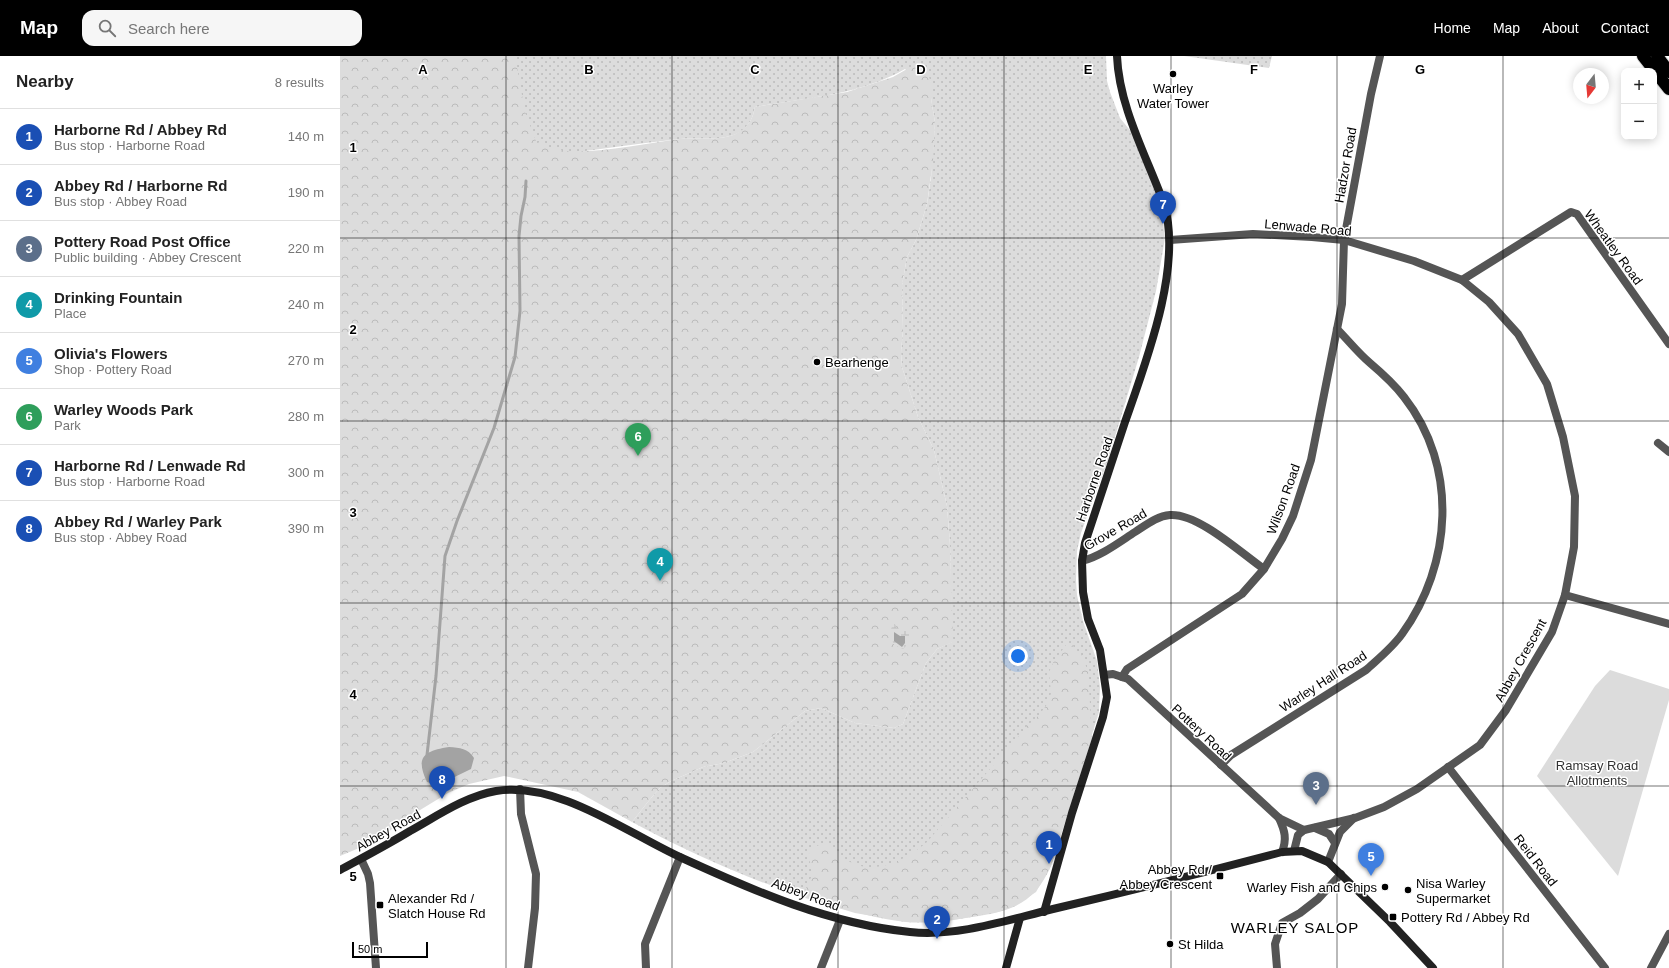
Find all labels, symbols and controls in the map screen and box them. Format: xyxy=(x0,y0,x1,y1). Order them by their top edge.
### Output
search box xyxy=(82,10,362,46)
text: Map xyxy=(20,17,58,38)
icon: search xyxy=(96,17,118,39)
text: Search here xyxy=(128,20,210,37)
text: Home xyxy=(1434,20,1471,36)
text: Map xyxy=(1493,20,1520,36)
text: About xyxy=(1542,20,1579,36)
text: Contact xyxy=(1601,20,1649,36)
text: A xyxy=(418,62,428,77)
text: B xyxy=(584,62,594,77)
text: C xyxy=(750,62,760,77)
text: D xyxy=(916,62,926,77)
text: E xyxy=(1084,62,1093,77)
text: F xyxy=(1250,62,1258,77)
text: G xyxy=(1415,62,1425,77)
north arrow xyxy=(1573,68,1609,104)
map controls xyxy=(1621,68,1657,140)
button: + xyxy=(1621,68,1657,104)
marker: Warley Water Tower xyxy=(1168,69,1178,79)
text: Nearby xyxy=(16,72,74,91)
text: 8 results xyxy=(275,75,324,90)
place label: Warley Water Tower xyxy=(1137,81,1210,111)
button: − xyxy=(1621,104,1657,140)
text: Harborne Rd / Abbey Rd xyxy=(54,121,227,138)
street label: Hadzor Road xyxy=(1331,126,1360,204)
text: 1 xyxy=(25,129,33,144)
text: 140 m xyxy=(288,129,324,144)
text: Bus stop · Harborne Road xyxy=(54,138,205,153)
text: 1 xyxy=(349,140,357,155)
text: Abbey Rd / Harborne Rd xyxy=(54,177,227,194)
text: 2 xyxy=(25,185,33,200)
text: 190 m xyxy=(288,185,324,200)
pin: 7 xyxy=(1150,191,1176,224)
text: Bus stop · Abbey Road xyxy=(54,194,187,209)
street label: Wheatley Road xyxy=(1581,207,1646,288)
street label: Lenwade Road xyxy=(1264,216,1352,239)
text: Pottery Road Post Office xyxy=(54,233,231,250)
text: 3 xyxy=(25,241,33,256)
text: 220 m xyxy=(288,241,324,256)
text: Public building · Abbey Crescent xyxy=(54,250,241,265)
text: Drinking Fountain xyxy=(54,289,182,306)
text: 4 xyxy=(25,297,33,312)
text: 240 m xyxy=(288,297,324,312)
text: Place xyxy=(54,306,87,321)
text: 2 xyxy=(349,322,357,337)
text: Olivia's Flowers xyxy=(54,345,168,362)
text: 5 xyxy=(25,353,33,368)
text: 270 m xyxy=(288,353,324,368)
place label: Bearhenge xyxy=(825,355,889,370)
marker: Bearhenge xyxy=(812,357,822,367)
text: Shop · Pottery Road xyxy=(54,362,172,377)
text: Warley Woods Park xyxy=(54,401,193,418)
text: 6 xyxy=(25,409,33,424)
text: 280 m xyxy=(288,409,324,424)
text: Park xyxy=(54,418,81,433)
pin: 6 xyxy=(625,423,651,456)
street label: Harborne Road xyxy=(1073,435,1116,524)
text: Harborne Rd / Lenwade Rd xyxy=(54,457,246,474)
street label: Wilson Road xyxy=(1264,462,1303,536)
text: 7 xyxy=(25,465,33,480)
text: 300 m xyxy=(288,465,324,480)
text: Bus stop · Harborne Road xyxy=(54,474,205,489)
text: 3 xyxy=(349,505,357,520)
street label: Grove Road xyxy=(1081,505,1149,553)
text: Abbey Rd / Warley Park xyxy=(54,513,222,530)
text: 8 xyxy=(25,521,33,536)
text: 390 m xyxy=(288,521,324,536)
text: Bus stop · Abbey Road xyxy=(54,530,187,545)
pin: 4 xyxy=(647,548,673,581)
street label: Abbey Crescent xyxy=(1491,616,1550,704)
your location xyxy=(1008,646,1028,666)
street label: Warley Hall Road xyxy=(1277,648,1370,715)
text: 4 xyxy=(349,687,357,702)
street label: Pottery Road xyxy=(1169,701,1235,764)
park label: Ramsay Road Allotments xyxy=(1556,758,1638,788)
pin: 8 xyxy=(429,766,455,799)
pin: 3 xyxy=(1303,772,1329,805)
street label: Abbey Road xyxy=(353,807,423,854)
pin: 1 xyxy=(1036,831,1062,864)
street label: Reid Road xyxy=(1511,831,1560,889)
pin: 5 xyxy=(1358,843,1384,876)
place label: Abbey Rd / Abbey Crescent xyxy=(1120,862,1212,892)
text: 5 xyxy=(349,869,357,884)
marker: Abbey Rd / Abbey Crescent xyxy=(1215,871,1225,881)
street label: Abbey Road xyxy=(770,875,842,914)
place label: Nisa Warley Supermarket xyxy=(1416,876,1491,906)
place label: Warley Fish and Chips xyxy=(1247,880,1377,895)
marker: Warley Fish and Chips xyxy=(1380,882,1390,892)
marker: Nisa Warley Supermarket xyxy=(1403,885,1413,895)
place label: Alexander Rd / Slatch House Rd xyxy=(388,891,486,921)
marker: Alexander Rd / Slatch House Rd xyxy=(375,900,385,910)
pin: 2 xyxy=(924,906,950,939)
place label: Pottery Rd / Abbey Rd xyxy=(1401,910,1530,925)
marker: Pottery Rd / Abbey Rd xyxy=(1388,912,1398,922)
district label: WARLEY SALOP xyxy=(1231,919,1359,936)
place label: St Hilda xyxy=(1178,937,1224,952)
marker: St Hilda xyxy=(1165,939,1175,949)
scale bar xyxy=(352,940,428,959)
text: 50 m xyxy=(358,943,382,955)

